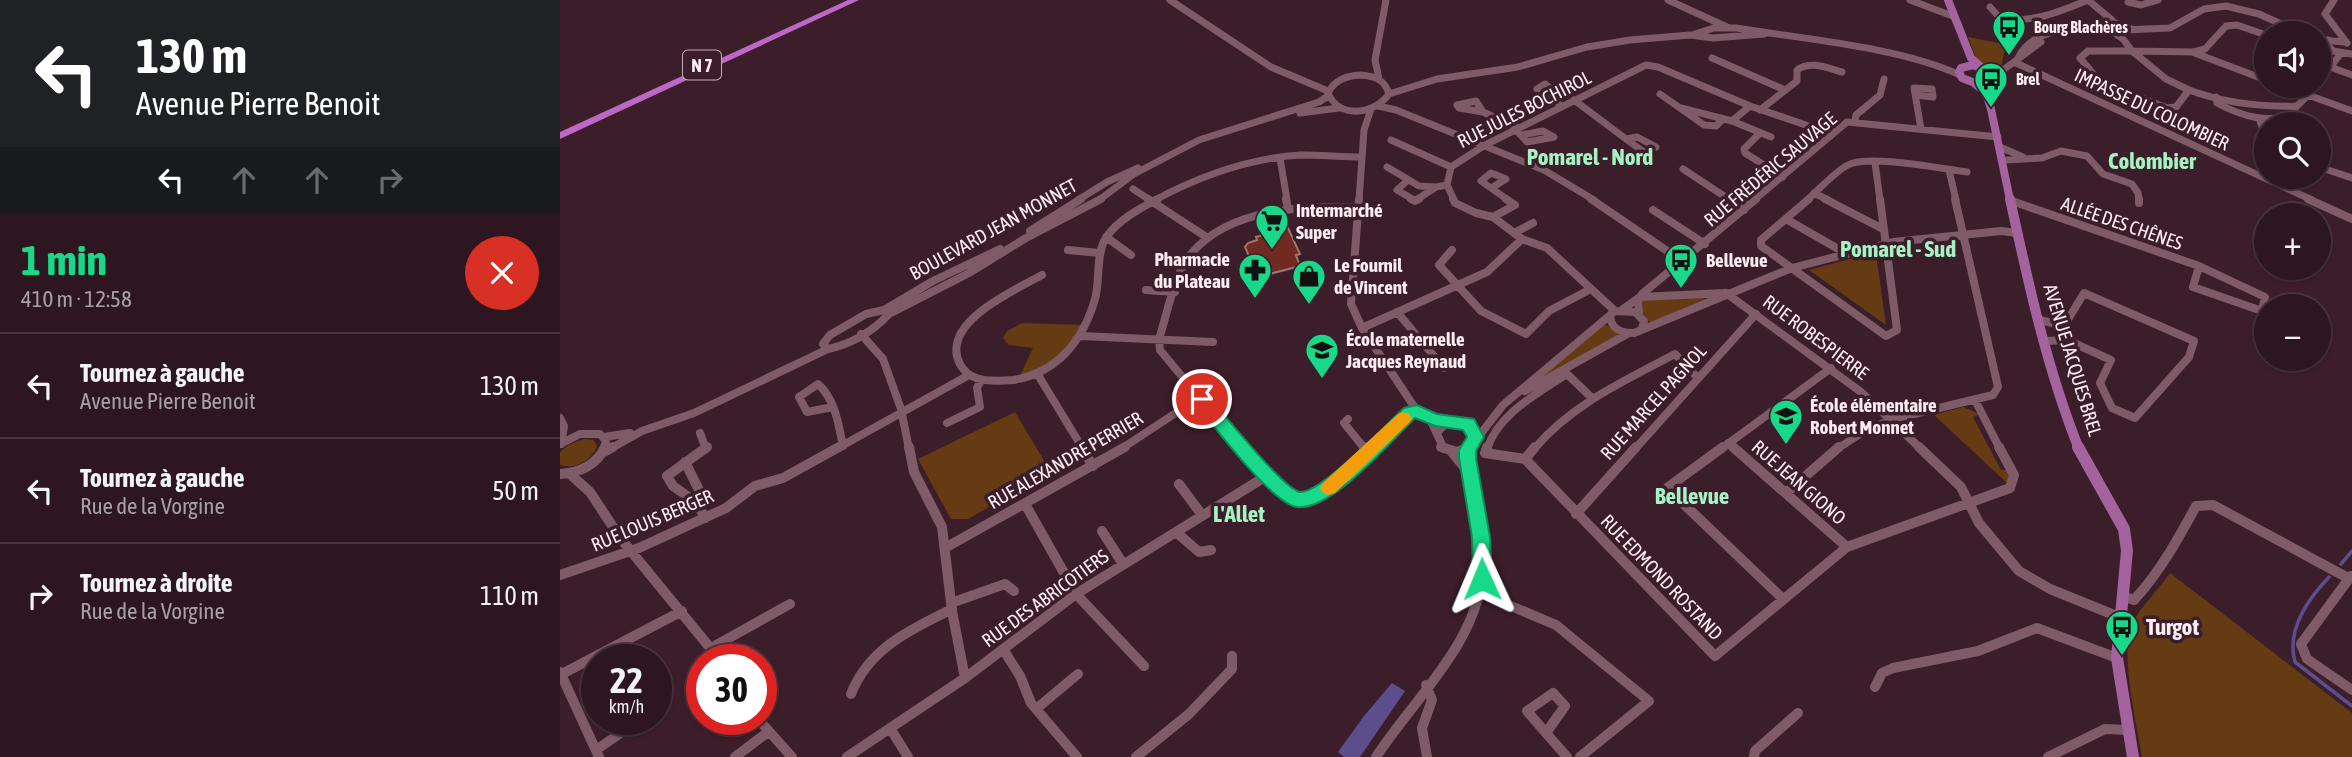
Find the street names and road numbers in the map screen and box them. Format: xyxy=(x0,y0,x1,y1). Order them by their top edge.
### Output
road number: N 7 xyxy=(683,51,721,80)
street label: IMPASSE DU COLOMBIER xyxy=(2071,64,2233,155)
street label: RUE JULES BOCHIROL xyxy=(1454,66,1595,152)
street label: RUE FRÉDÉRIC SAUVAGE xyxy=(1699,107,1841,231)
street label: BOULEVARD JEAN MONNET xyxy=(906,174,1081,284)
street label: ALLÉE DES CHÊNES xyxy=(2058,192,2186,254)
street label: AVENUE JACQUES BREL xyxy=(2039,281,2107,439)
street label: RUE ROBESPIERRE xyxy=(1759,290,1873,384)
street label: RUE MARCEL PAGNOL xyxy=(1596,340,1711,464)
street label: RUE ALEXANDRE PERRIER xyxy=(984,406,1147,513)
street label: RUE JEAN GIONO xyxy=(1748,435,1850,529)
street label: RUE LOUIS BERGER xyxy=(588,484,717,556)
street label: RUE EDMOND ROSTAND xyxy=(1597,510,1727,644)
street label: RUE DES ABRICOTIERS xyxy=(977,545,1113,651)

